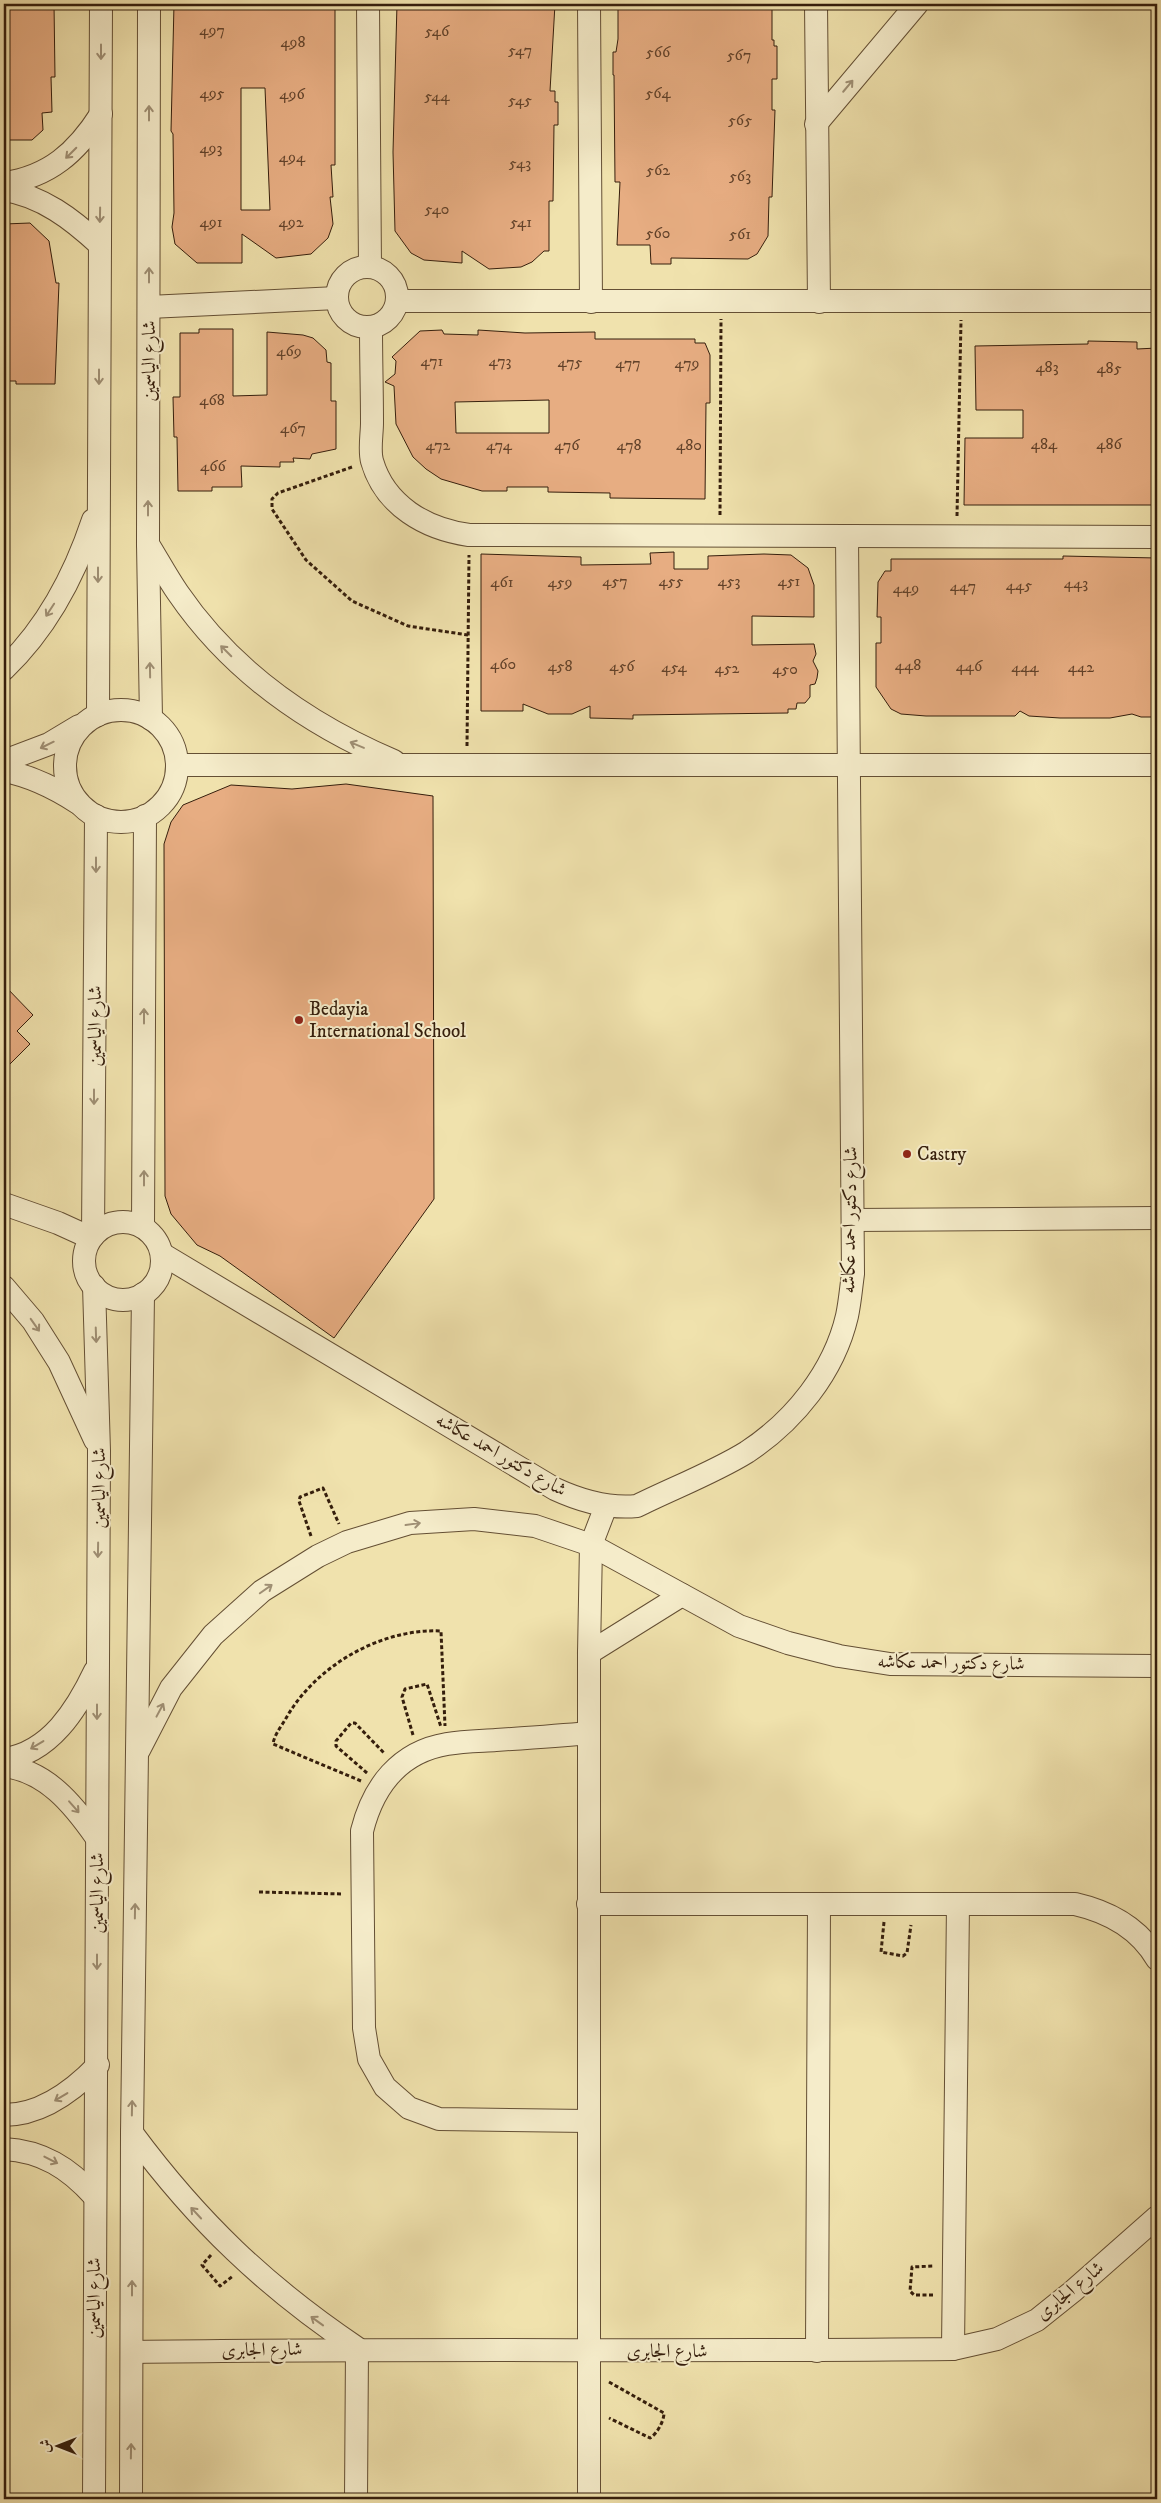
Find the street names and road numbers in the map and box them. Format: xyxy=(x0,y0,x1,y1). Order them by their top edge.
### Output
street label: شارع الياسمين xyxy=(138,320,164,402)
street label: شارع الياسمين xyxy=(84,985,110,1067)
street label: شارع دكتور احمد عكاشه xyxy=(837,1146,866,1294)
street label: شارع دكتور احمد عكاشه xyxy=(430,1408,571,1504)
street label: شارع الياسمين xyxy=(88,1447,114,1529)
street label: شارع دكتور احمد عكاشه xyxy=(877,1650,1025,1679)
street label: شارع الياسمين xyxy=(86,1852,112,1934)
street label: شارع الياسمين xyxy=(83,2257,109,2339)
street label: شارع الجابرى xyxy=(1031,2257,1111,2328)
street label: شارع الجابرى xyxy=(221,2338,303,2365)
street label: شارع الجابرى xyxy=(626,2340,708,2366)

